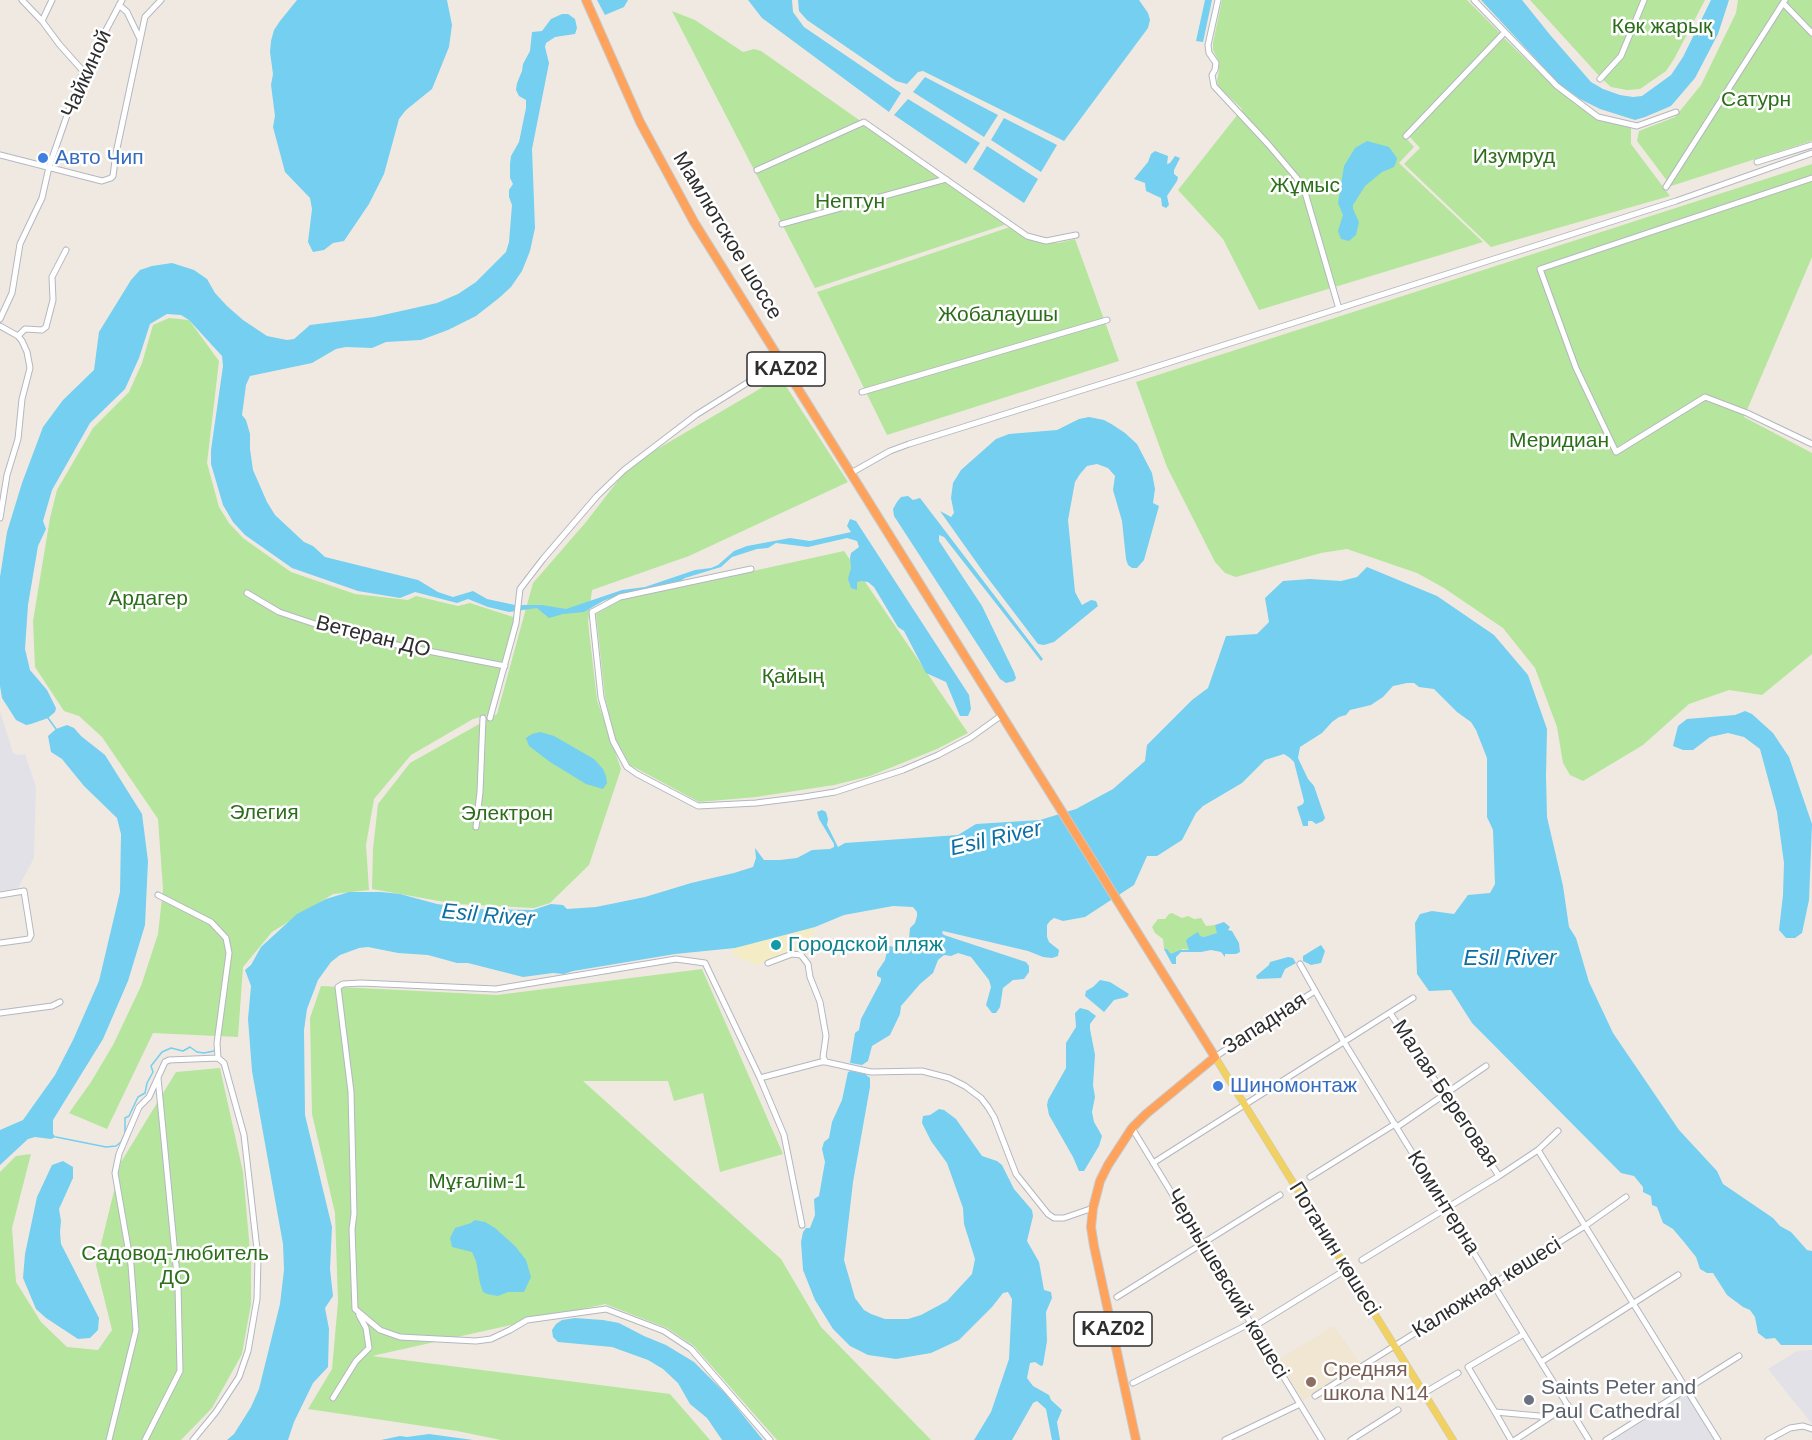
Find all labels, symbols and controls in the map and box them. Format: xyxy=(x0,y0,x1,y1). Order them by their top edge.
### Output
park label: Көк жарық xyxy=(1612,14,1712,40)
street label: Чайкиной xyxy=(57,26,117,122)
park label: Сатурн xyxy=(1721,87,1791,113)
park label: Изумруд xyxy=(1473,144,1555,170)
place label: Авто Чип xyxy=(55,145,144,171)
street label: Мамлютское шоссе xyxy=(667,148,787,324)
marker: Авто Чип xyxy=(36,151,50,165)
park label: Жұмыс xyxy=(1270,173,1340,199)
park label: Нептун xyxy=(815,189,885,215)
park label: Жобалаушы xyxy=(938,302,1058,328)
road number: KAZ02 xyxy=(747,352,825,386)
park label: Меридиан xyxy=(1509,428,1609,454)
park label: Ардагер xyxy=(108,586,188,612)
street label: Ветеран ДО xyxy=(313,611,433,663)
park label: Қайың xyxy=(762,664,824,690)
park label: Элегия xyxy=(229,800,299,826)
park label: Электрон xyxy=(461,801,553,827)
water label: Esil River xyxy=(948,816,1044,862)
water label: Esil River xyxy=(441,899,535,933)
place label: Городской пляж xyxy=(788,932,943,958)
marker: Городской пляж xyxy=(769,938,783,952)
water label: Esil River xyxy=(1464,946,1556,972)
street label: Западная xyxy=(1219,988,1311,1060)
street label: Малая Береговая xyxy=(1386,1016,1504,1172)
place label: Шиномонтаж xyxy=(1230,1073,1357,1099)
marker: Шиномонтаж xyxy=(1211,1079,1225,1093)
street label: Коминтерна xyxy=(1401,1146,1485,1260)
park label: Мұғалім-1 xyxy=(428,1169,526,1195)
street label: Потанин көшесі xyxy=(1283,1178,1385,1320)
street label: Чернышевский көшесі xyxy=(1160,1184,1294,1384)
street label: Калюжная көшесі xyxy=(1408,1232,1566,1344)
park label: Садовод-любитель ДО xyxy=(81,1241,269,1291)
road number: KAZ02 xyxy=(1074,1312,1152,1346)
place label: Средняя школа N14 xyxy=(1323,1357,1429,1407)
marker: Средняя школа N14 xyxy=(1304,1375,1318,1389)
place label: Saints Peter and Paul Cathedral xyxy=(1541,1375,1696,1425)
marker: Saints Peter and Paul Cathedral xyxy=(1522,1393,1536,1407)

